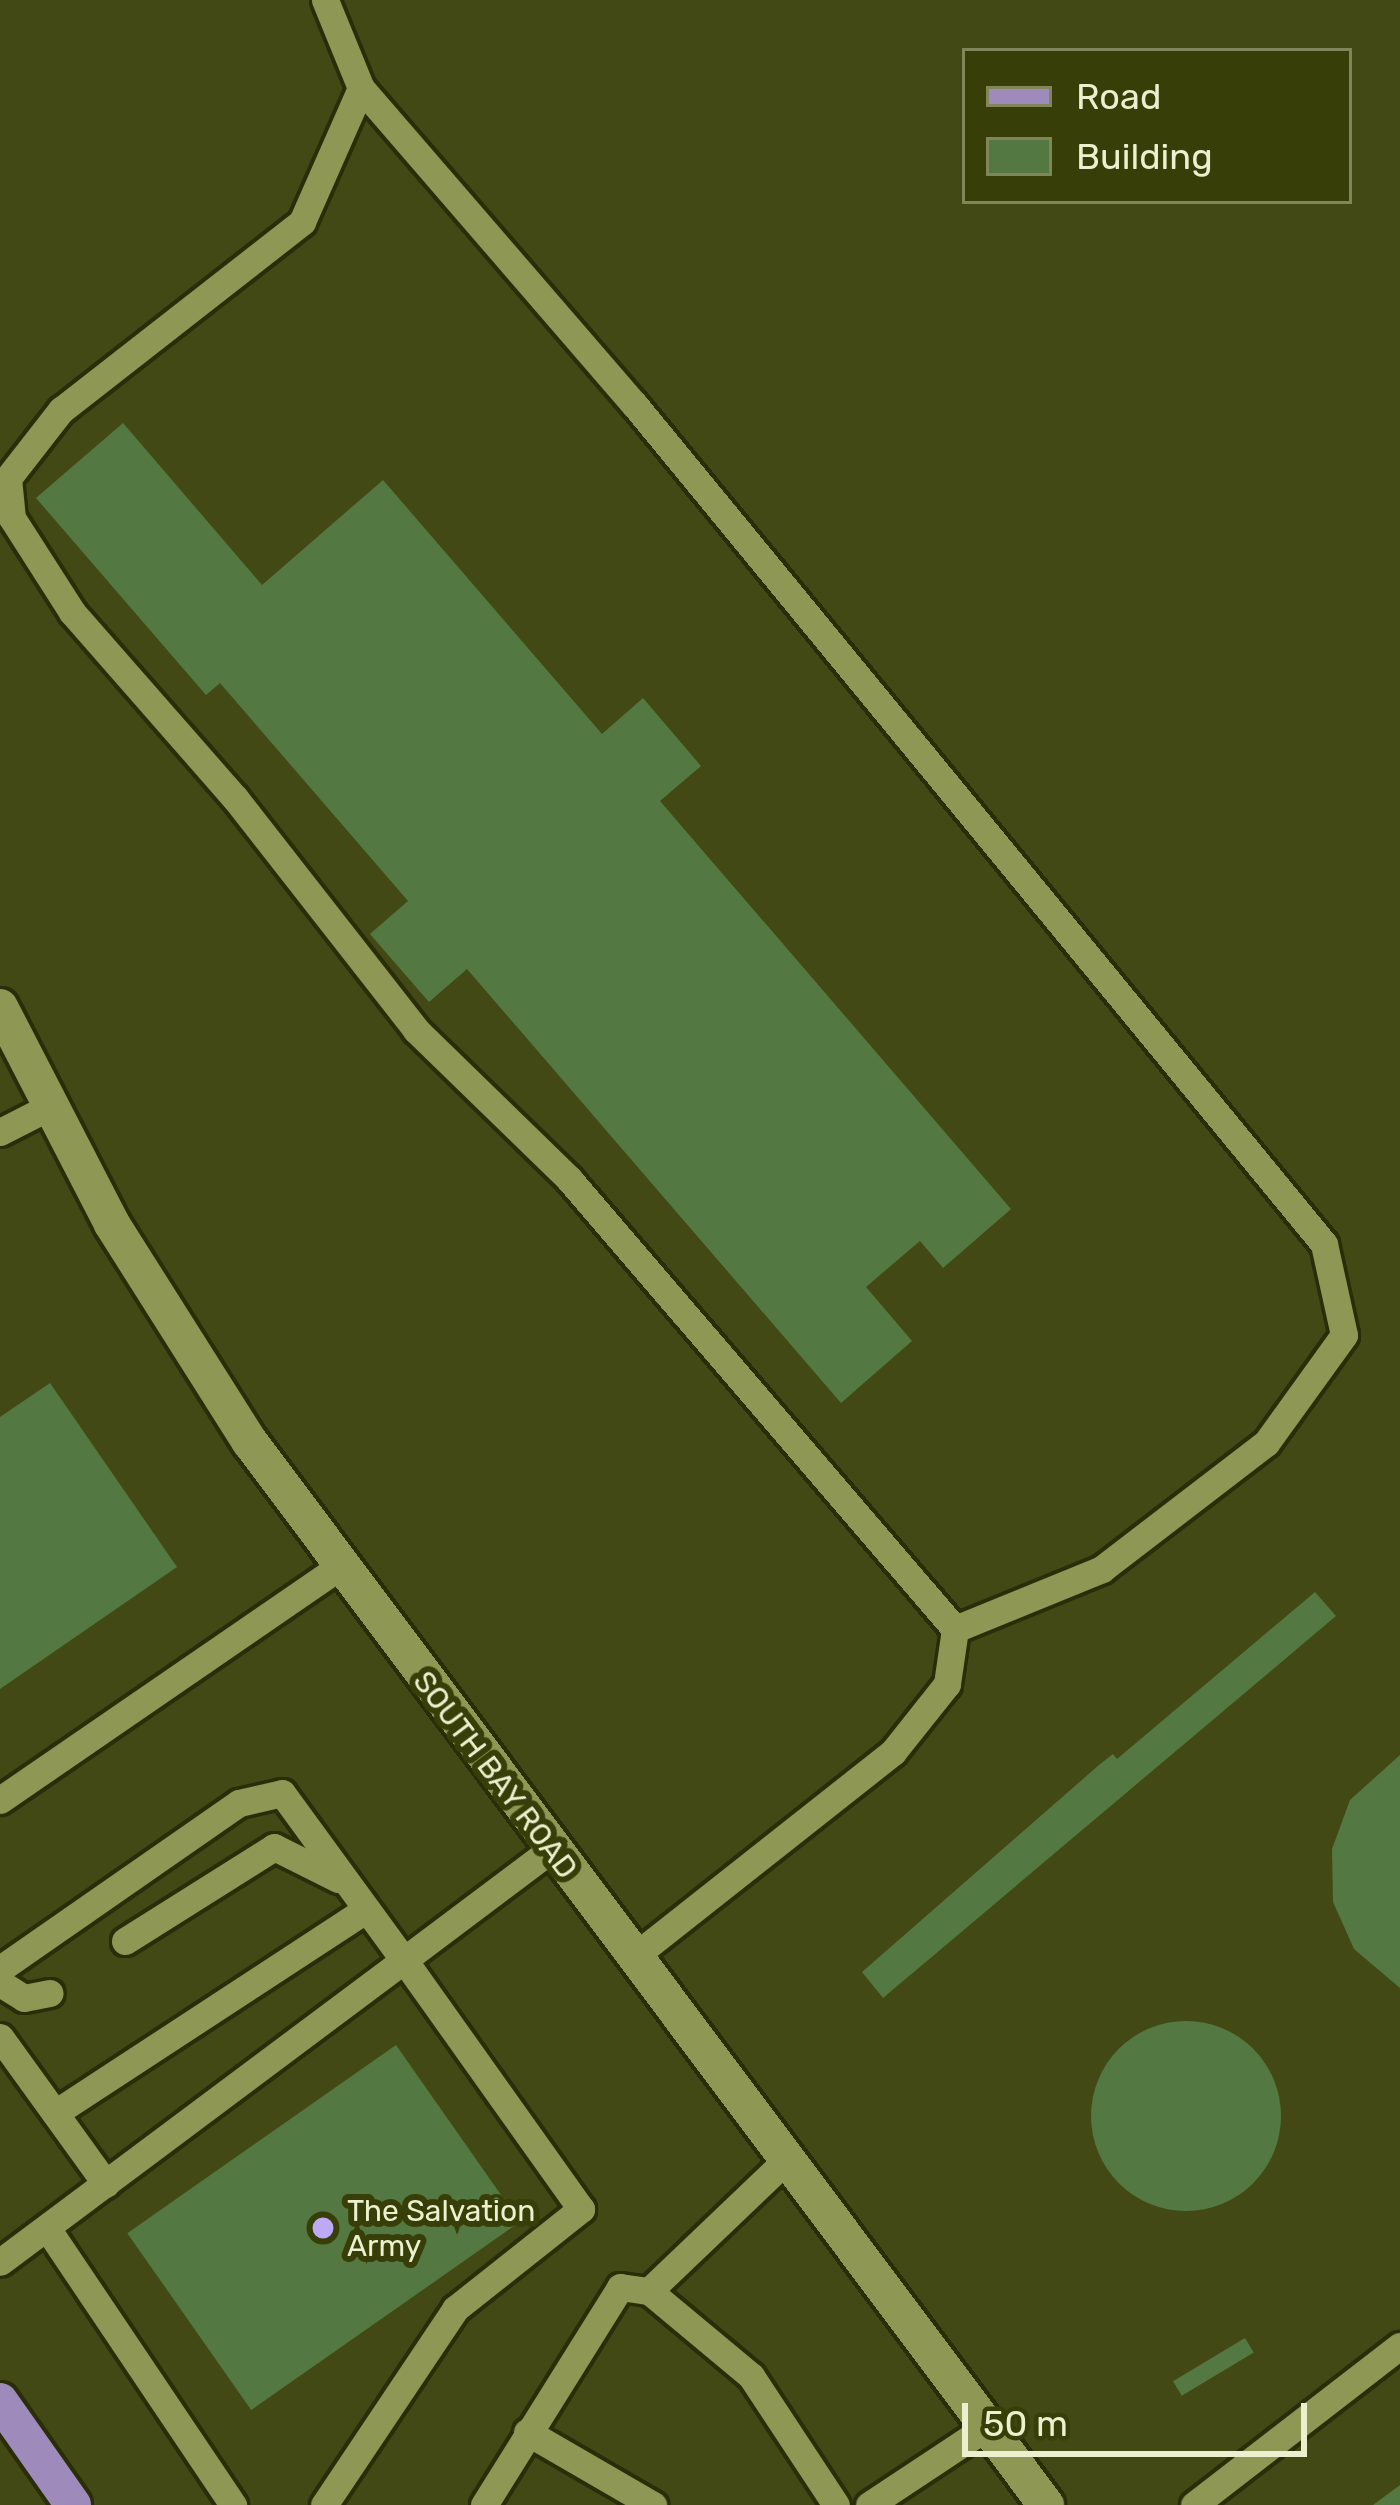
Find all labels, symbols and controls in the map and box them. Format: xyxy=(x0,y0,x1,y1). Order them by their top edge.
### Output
legend xyxy=(962,48,1352,204)
text: Road xyxy=(1076,75,1161,118)
text: Building xyxy=(1076,135,1213,178)
street label: SOUTH BAY ROAD xyxy=(405,1664,585,1886)
place label: The Salvation Army xyxy=(347,2193,536,2264)
marker: The Salvation Army xyxy=(310,2215,336,2241)
scale bar xyxy=(968,2379,1313,2453)
text: 50 m xyxy=(983,2402,1068,2445)

